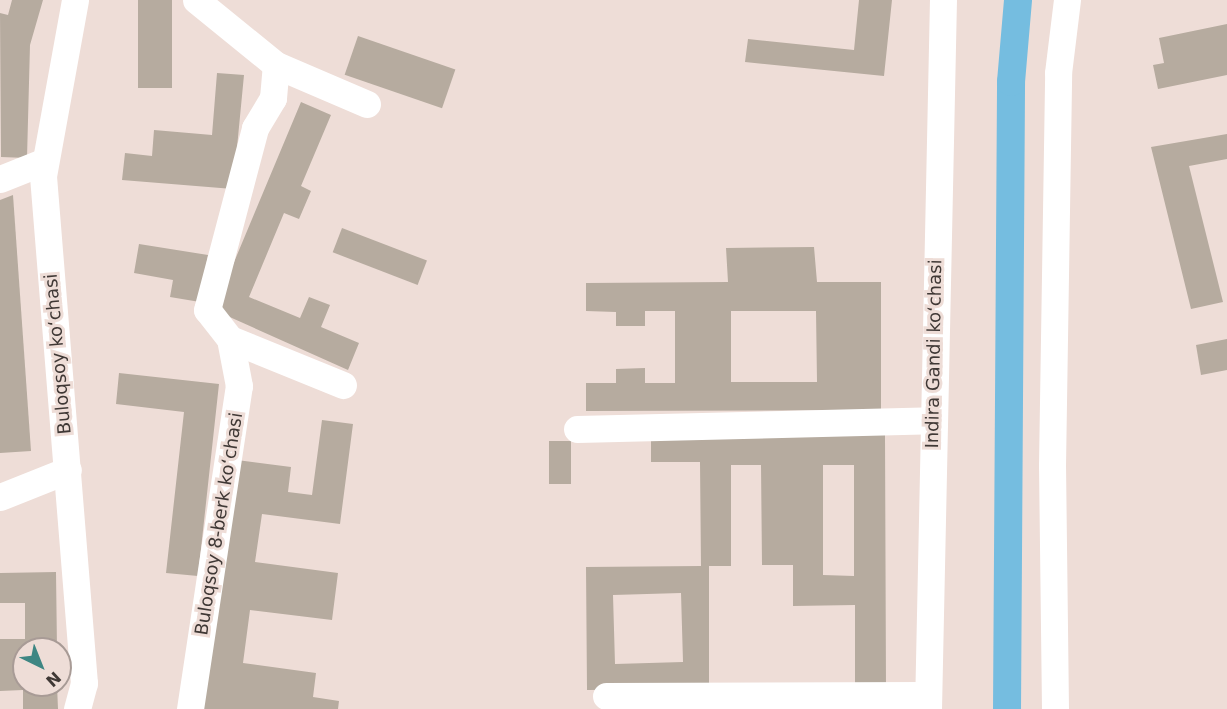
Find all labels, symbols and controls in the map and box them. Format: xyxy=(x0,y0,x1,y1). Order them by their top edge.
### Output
street label: Indira Gandi koʻchasi xyxy=(922,259,946,449)
street label: Buloqsoy koʻchasi xyxy=(40,273,76,435)
street label: Buloqsoy 8-berk koʻchasi xyxy=(191,411,247,637)
north arrow xyxy=(12,637,72,697)
text: N xyxy=(42,668,65,691)

